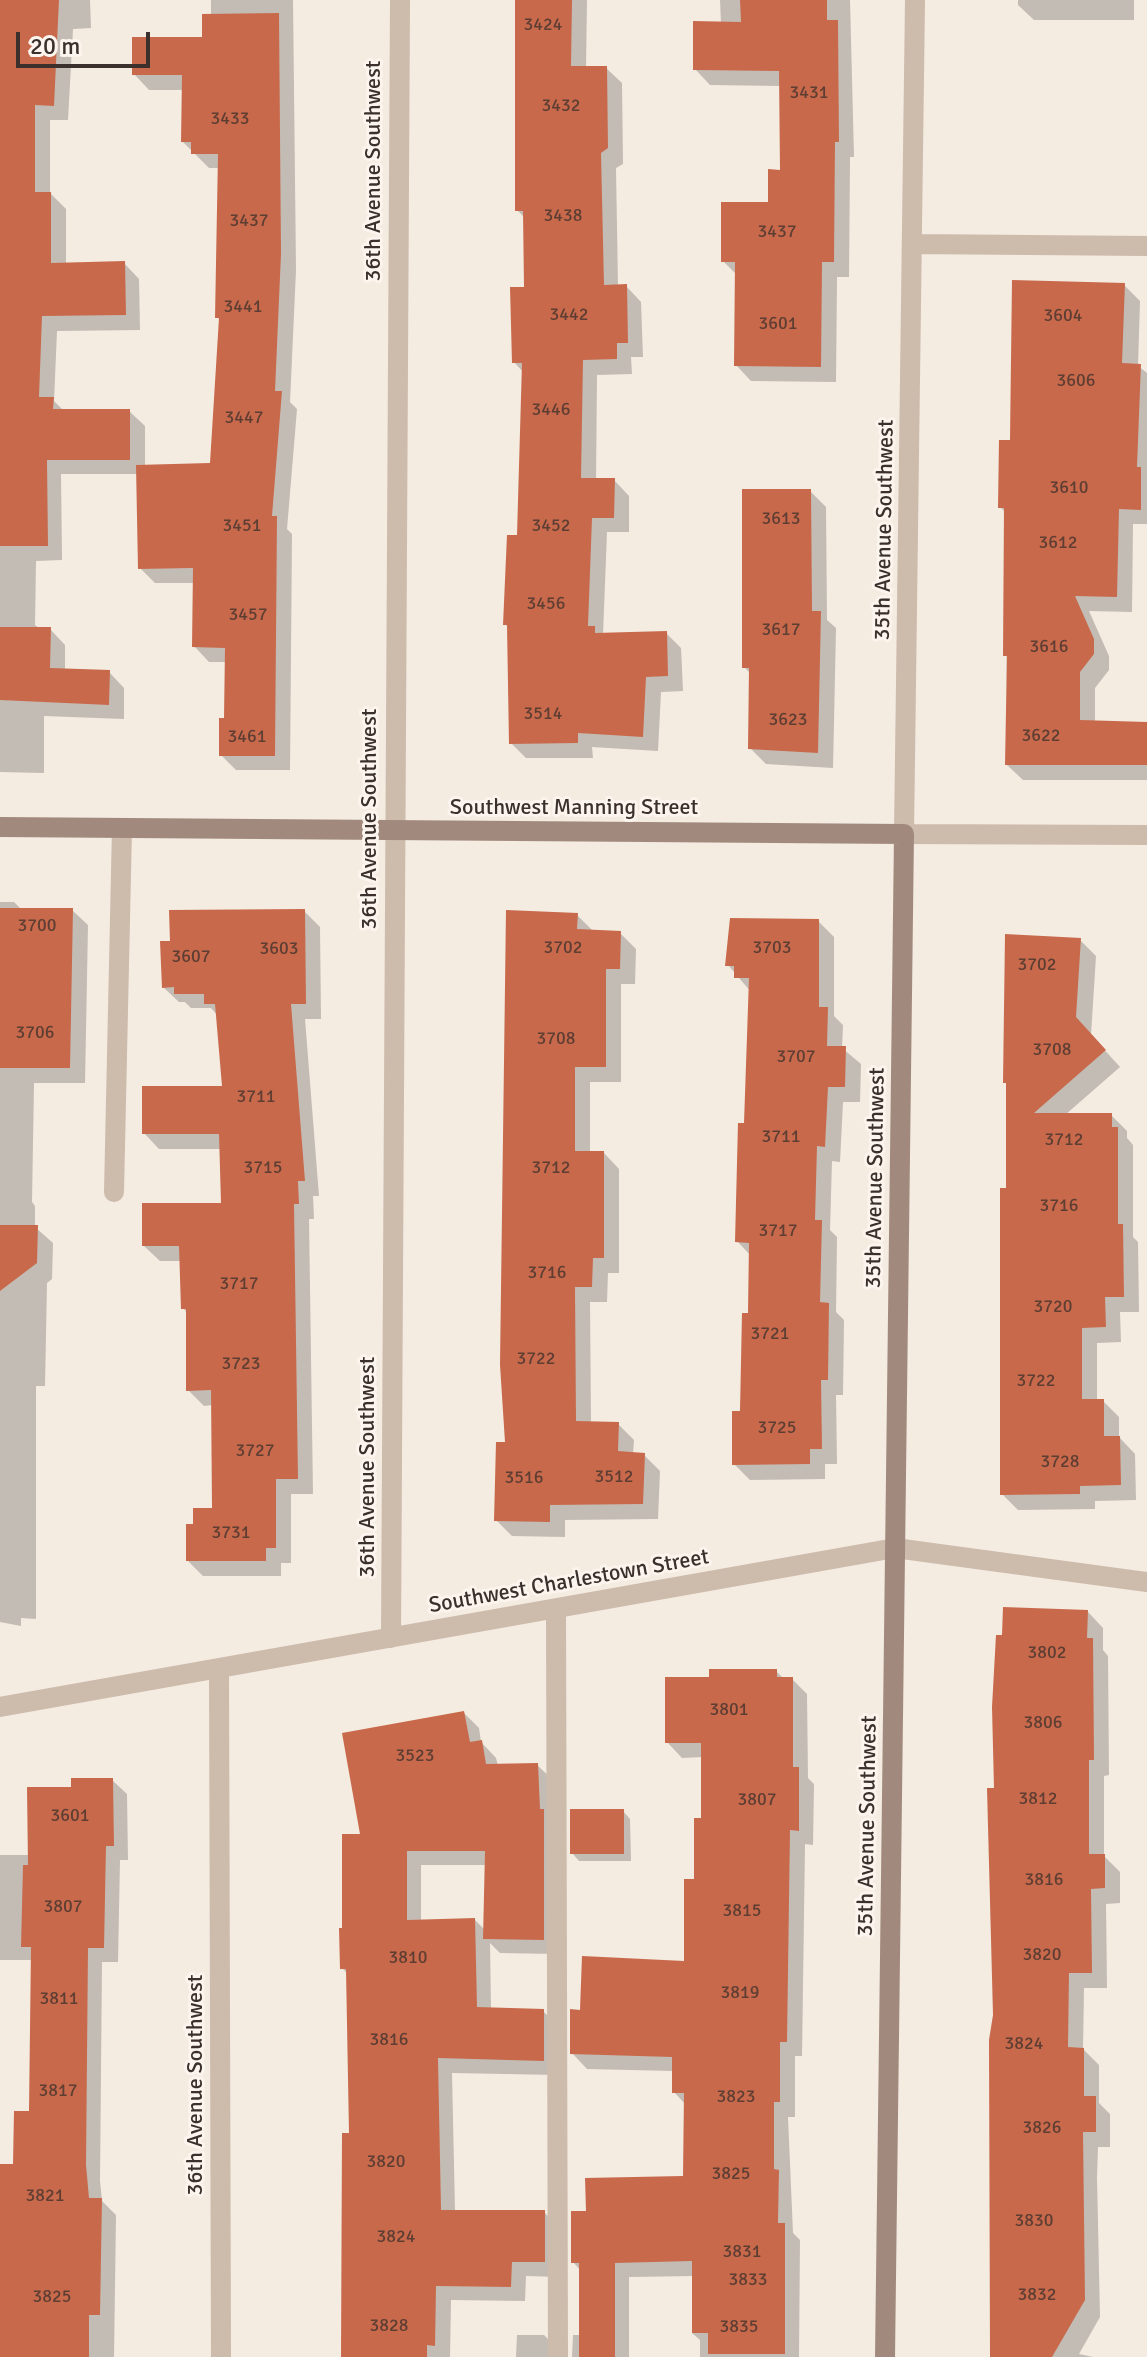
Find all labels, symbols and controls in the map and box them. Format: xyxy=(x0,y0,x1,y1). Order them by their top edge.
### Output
house number: 3424 xyxy=(524,14,562,36)
scale bar xyxy=(20,16,154,66)
text: 20 m xyxy=(30,31,80,61)
street label: 36th Avenue Southwest xyxy=(361,61,387,281)
house number: 3431 xyxy=(790,82,828,104)
house number: 3432 xyxy=(542,95,580,117)
house number: 3433 xyxy=(211,108,249,130)
house number: 3438 xyxy=(544,205,582,227)
house number: 3437 xyxy=(230,210,268,232)
house number: 3437 xyxy=(758,221,796,243)
house number: 3441 xyxy=(224,296,262,318)
house number: 3442 xyxy=(550,304,588,326)
house number: 3604 xyxy=(1044,305,1082,327)
house number: 3601 xyxy=(759,313,797,335)
house number: 3606 xyxy=(1057,370,1095,392)
house number: 3446 xyxy=(532,399,570,421)
house number: 3447 xyxy=(225,407,263,429)
street label: 35th Avenue Southwest xyxy=(870,419,900,641)
house number: 3610 xyxy=(1050,477,1088,499)
house number: 3613 xyxy=(762,508,800,530)
house number: 3451 xyxy=(223,515,261,537)
house number: 3452 xyxy=(532,515,570,537)
house number: 3612 xyxy=(1039,532,1077,554)
house number: 3456 xyxy=(527,593,565,615)
house number: 3457 xyxy=(229,604,267,626)
house number: 3617 xyxy=(762,619,800,641)
house number: 3616 xyxy=(1030,636,1068,658)
house number: 3514 xyxy=(524,703,562,725)
street label: 36th Avenue Southwest xyxy=(357,709,383,929)
house number: 3623 xyxy=(769,709,807,731)
house number: 3622 xyxy=(1022,725,1060,747)
house number: 3461 xyxy=(228,726,266,748)
street label: Southwest Manning Street xyxy=(450,795,698,821)
house number: 3700 xyxy=(18,915,56,937)
house number: 3702 xyxy=(544,937,582,959)
house number: 3703 xyxy=(753,937,791,959)
house number: 3603 xyxy=(260,938,298,960)
house number: 3607 xyxy=(172,946,210,968)
house number: 3702 xyxy=(1018,954,1056,976)
house number: 3706 xyxy=(16,1022,54,1044)
house number: 3708 xyxy=(537,1028,575,1050)
house number: 3708 xyxy=(1033,1039,1071,1061)
house number: 3707 xyxy=(777,1046,815,1068)
street label: 35th Avenue Southwest xyxy=(861,1067,891,1289)
house number: 3711 xyxy=(237,1086,275,1108)
house number: 3711 xyxy=(762,1126,800,1148)
house number: 3712 xyxy=(1045,1129,1083,1151)
house number: 3715 xyxy=(244,1157,282,1179)
house number: 3712 xyxy=(532,1157,570,1179)
house number: 3716 xyxy=(1040,1195,1078,1217)
house number: 3717 xyxy=(759,1220,797,1242)
house number: 3716 xyxy=(528,1262,566,1284)
house number: 3717 xyxy=(220,1273,258,1295)
house number: 3720 xyxy=(1034,1296,1072,1318)
house number: 3721 xyxy=(751,1323,789,1345)
house number: 3722 xyxy=(517,1348,555,1370)
house number: 3723 xyxy=(222,1353,260,1375)
street label: 36th Avenue Southwest xyxy=(355,1357,381,1577)
house number: 3722 xyxy=(1017,1370,1055,1392)
house number: 3725 xyxy=(758,1417,796,1439)
house number: 3727 xyxy=(236,1440,274,1462)
house number: 3728 xyxy=(1041,1451,1079,1473)
house number: 3512 xyxy=(595,1466,633,1488)
house number: 3516 xyxy=(505,1467,543,1489)
house number: 3731 xyxy=(212,1522,250,1544)
street label: Southwest Charlestown Street xyxy=(427,1544,711,1620)
house number: 3802 xyxy=(1028,1642,1066,1664)
house number: 3801 xyxy=(710,1699,748,1721)
house number: 3806 xyxy=(1024,1712,1062,1734)
street label: 35th Avenue Southwest xyxy=(853,1715,883,1937)
house number: 3523 xyxy=(396,1745,434,1767)
house number: 3812 xyxy=(1019,1788,1057,1810)
house number: 3807 xyxy=(738,1789,776,1811)
house number: 3601 xyxy=(51,1805,89,1827)
house number: 3816 xyxy=(1025,1869,1063,1891)
house number: 3807 xyxy=(44,1896,82,1918)
house number: 3815 xyxy=(723,1900,761,1922)
house number: 3820 xyxy=(1023,1944,1061,1966)
house number: 3810 xyxy=(389,1947,427,1969)
street label: 36th Avenue Southwest xyxy=(183,1975,209,2195)
house number: 3819 xyxy=(721,1982,759,2004)
house number: 3811 xyxy=(40,1988,78,2010)
house number: 3816 xyxy=(370,2029,408,2051)
house number: 3824 xyxy=(1005,2033,1043,2055)
house number: 3817 xyxy=(39,2080,77,2102)
house number: 3823 xyxy=(717,2086,755,2108)
house number: 3826 xyxy=(1023,2117,1061,2139)
house number: 3820 xyxy=(367,2151,405,2173)
house number: 3825 xyxy=(712,2163,750,2185)
house number: 3821 xyxy=(26,2185,64,2207)
house number: 3830 xyxy=(1015,2210,1053,2232)
house number: 3824 xyxy=(377,2226,415,2248)
house number: 3831 xyxy=(723,2241,761,2263)
house number: 3833 xyxy=(729,2269,767,2291)
house number: 3832 xyxy=(1018,2284,1056,2306)
house number: 3825 xyxy=(33,2286,71,2308)
house number: 3828 xyxy=(370,2315,408,2337)
house number: 3835 xyxy=(720,2316,758,2338)

